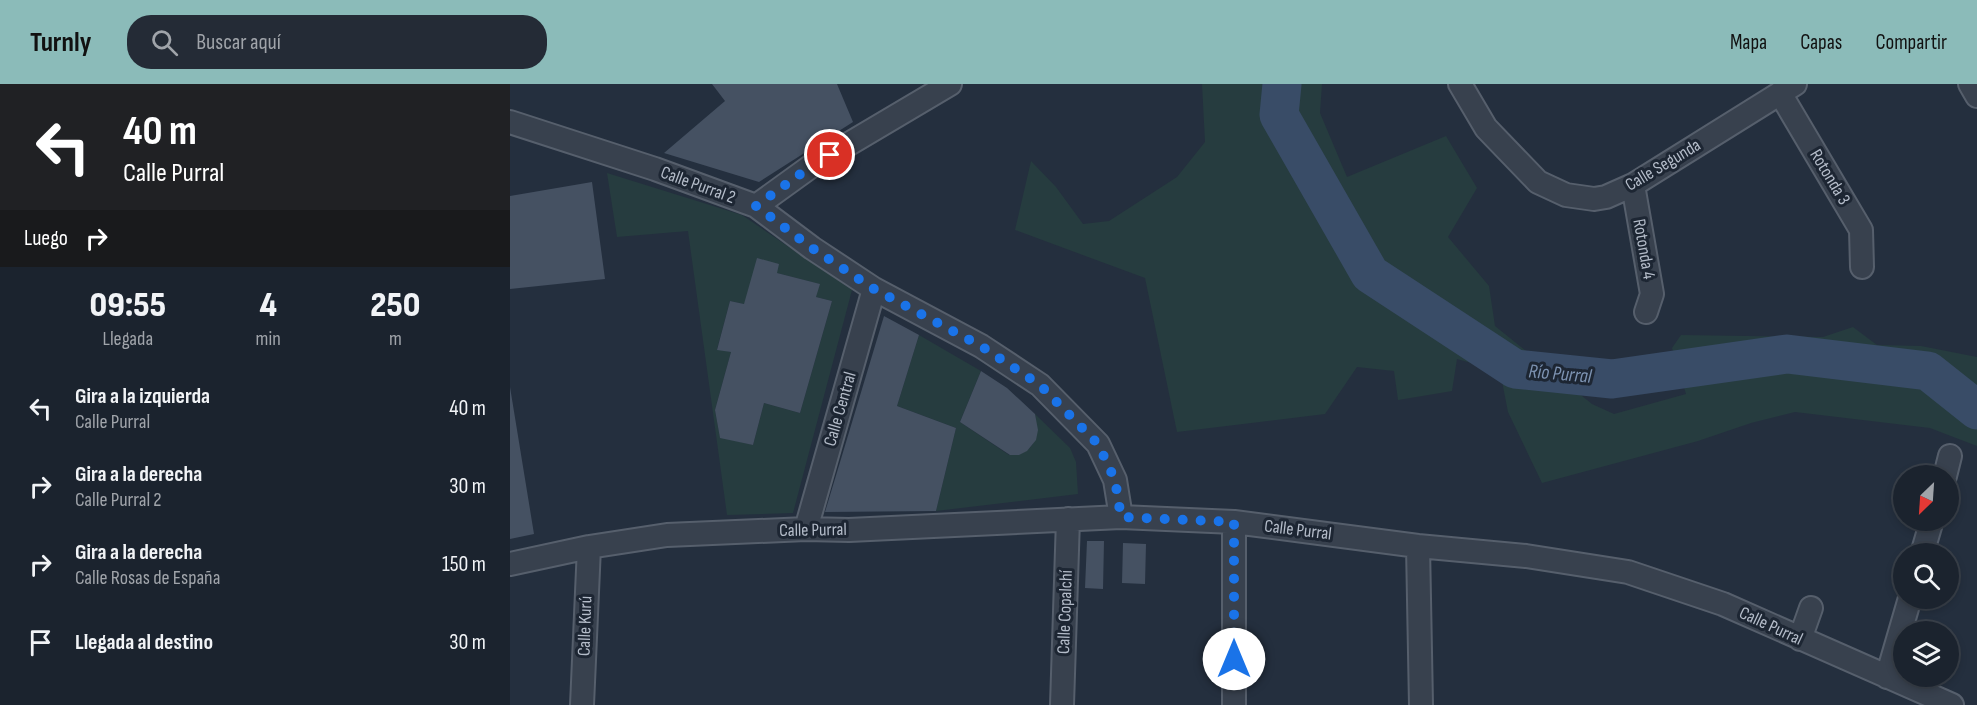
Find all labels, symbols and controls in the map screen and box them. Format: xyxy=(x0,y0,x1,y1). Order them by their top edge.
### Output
search box xyxy=(127,15,547,69)
text: Turnly xyxy=(30,26,91,59)
icon: search xyxy=(148,26,181,59)
text: Buscar aquí xyxy=(196,29,281,56)
text: Mapa xyxy=(1730,30,1767,55)
text: Capas xyxy=(1800,30,1842,55)
text: Compartir xyxy=(1875,30,1947,55)
text: 40 m xyxy=(123,106,197,157)
icon: left xyxy=(24,108,102,186)
pin xyxy=(804,129,855,180)
street label: Calle Segunda xyxy=(1622,134,1704,196)
icon: arrive xyxy=(813,138,846,171)
street label: Rotonda 3 xyxy=(1805,145,1855,209)
text: Calle Purral xyxy=(123,157,224,189)
street label: Calle Purral 2 xyxy=(658,162,738,208)
street label: Rotonda 4 xyxy=(1628,217,1660,281)
icon: right xyxy=(80,222,113,255)
text: Luego xyxy=(24,225,68,252)
text: 09:55 xyxy=(90,284,166,327)
text: 4 xyxy=(259,284,277,327)
text: 250 xyxy=(370,284,420,327)
text: Llegada xyxy=(102,327,153,351)
text: min xyxy=(256,327,281,351)
text: m xyxy=(389,327,402,351)
water label: Río Purral xyxy=(1528,359,1594,389)
street label: Calle Central xyxy=(819,369,861,449)
text: Gira a la izquierda xyxy=(75,383,210,410)
icon: left xyxy=(24,392,57,425)
text: 40 m xyxy=(449,395,486,422)
text: Calle Purral xyxy=(75,410,150,434)
text: Gira a la derecha xyxy=(75,461,202,488)
north arrow xyxy=(1893,465,1959,531)
map controls xyxy=(1893,465,1959,687)
icon: right xyxy=(24,470,57,503)
text: 30 m xyxy=(449,473,486,500)
text: Calle Purral 2 xyxy=(75,488,162,512)
street label: Calle Purral xyxy=(1263,515,1333,545)
street label: Calle Purral xyxy=(779,519,847,541)
text: Gira a la derecha xyxy=(75,539,202,566)
button: search xyxy=(1893,543,1959,609)
icon: right xyxy=(24,548,57,581)
text: 150 m xyxy=(442,551,486,578)
text: Calle Rosas de España xyxy=(75,566,220,590)
street label: Calle Copalchí xyxy=(1053,569,1077,654)
street label: Calle Kurú xyxy=(573,596,597,656)
street label: Calle Purral xyxy=(1736,602,1806,650)
button: layers xyxy=(1893,621,1959,687)
icon: arrive xyxy=(24,626,57,659)
position arrow xyxy=(1202,627,1266,691)
text: Llegada al destino xyxy=(75,629,213,656)
text: 30 m xyxy=(449,629,486,656)

